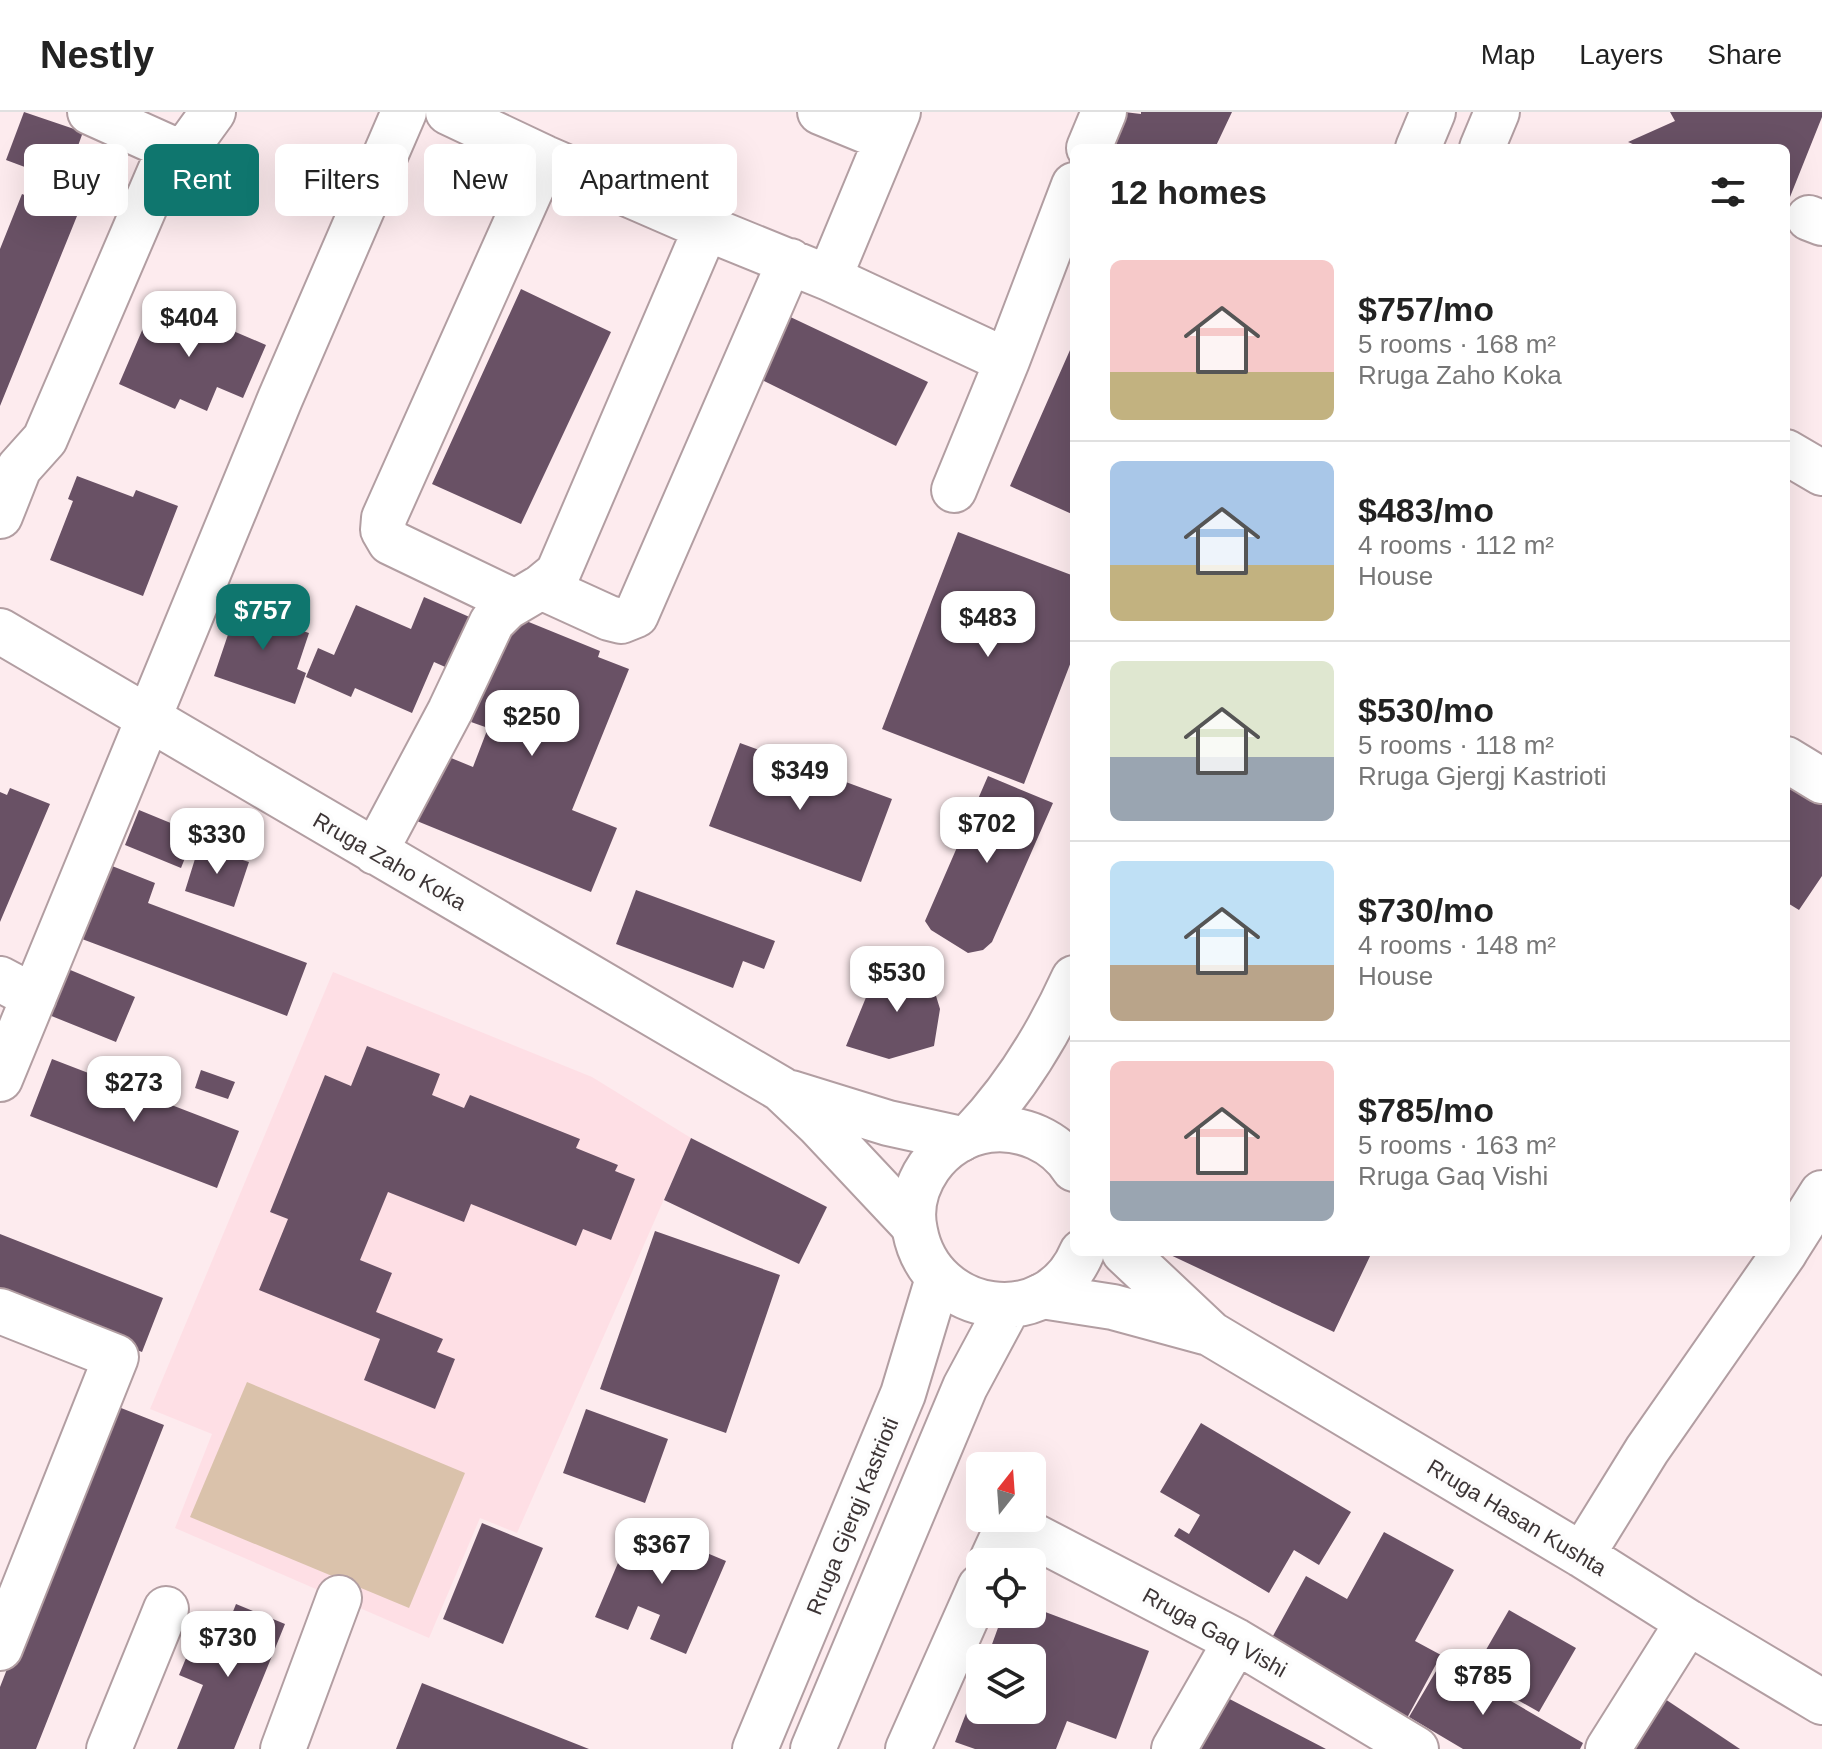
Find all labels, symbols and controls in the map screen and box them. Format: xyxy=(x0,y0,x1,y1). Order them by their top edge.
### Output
text: Nestly xyxy=(40,34,154,76)
text: Map xyxy=(1481,39,1535,70)
text: Layers xyxy=(1579,39,1663,70)
text: Share xyxy=(1707,39,1782,70)
chip: Buy xyxy=(24,144,128,216)
chip: Rent xyxy=(144,144,259,216)
chip: Filters xyxy=(275,144,408,216)
chip: New xyxy=(424,144,536,216)
chip: Apartment xyxy=(552,144,737,216)
icon: filters xyxy=(1706,170,1750,214)
text: 12 homes xyxy=(1110,173,1267,211)
text: $757/mo xyxy=(1358,290,1494,328)
pin: $404 xyxy=(142,291,236,359)
icon: home xyxy=(1174,292,1270,388)
text: $404 xyxy=(160,302,218,332)
text: 5 rooms · 168 m² xyxy=(1358,329,1556,359)
text: Rruga Zaho Koka xyxy=(1358,360,1562,390)
text: $483/mo xyxy=(1358,491,1494,529)
icon: home xyxy=(1174,493,1270,589)
text: 4 rooms · 112 m² xyxy=(1358,530,1554,560)
text: House xyxy=(1358,561,1433,591)
pin: $757 xyxy=(216,584,310,652)
pin: $483 xyxy=(941,591,1035,659)
text: $757 xyxy=(234,595,292,625)
text: $483 xyxy=(959,602,1017,632)
pin: $250 xyxy=(485,690,579,758)
text: $530/mo xyxy=(1358,691,1494,729)
icon: home xyxy=(1174,693,1270,789)
text: $250 xyxy=(503,701,561,731)
text: 5 rooms · 118 m² xyxy=(1358,730,1554,760)
pin: $349 xyxy=(753,744,847,812)
text: $349 xyxy=(771,755,829,785)
text: Rruga Gjergj Kastrioti xyxy=(1358,761,1607,791)
pin: $702 xyxy=(940,797,1034,865)
street label: Rruga Zaho Koka xyxy=(309,807,471,916)
pin: $330 xyxy=(170,808,264,876)
text: $702 xyxy=(958,808,1016,838)
text: $330 xyxy=(188,819,246,849)
text: $730/mo xyxy=(1358,891,1494,929)
icon: home xyxy=(1174,893,1270,989)
text: 4 rooms · 148 m² xyxy=(1358,930,1556,960)
pin: $530 xyxy=(850,946,944,1014)
text: $530 xyxy=(868,957,926,987)
text: House xyxy=(1358,961,1433,991)
pin: $273 xyxy=(87,1056,181,1124)
text: $273 xyxy=(105,1067,163,1097)
text: $785/mo xyxy=(1358,1091,1494,1129)
icon: home xyxy=(1174,1093,1270,1189)
text: 5 rooms · 163 m² xyxy=(1358,1130,1556,1160)
text: Rruga Gaq Vishi xyxy=(1358,1161,1548,1191)
street label: Rruga Gjergj Kastrioti xyxy=(801,1414,903,1618)
north arrow xyxy=(966,1452,1046,1532)
map controls xyxy=(966,1452,1046,1724)
street label: Rruga Hasan Kushta xyxy=(1423,1454,1611,1581)
pin: $367 xyxy=(615,1518,709,1586)
text: $367 xyxy=(633,1529,691,1559)
button: locate xyxy=(966,1548,1046,1628)
street label: Rruga Gaq Vishi xyxy=(1138,1582,1291,1682)
pin: $730 xyxy=(181,1611,275,1679)
text: $730 xyxy=(199,1622,257,1652)
button: layers xyxy=(966,1644,1046,1724)
pin: $785 xyxy=(1436,1649,1530,1717)
text: $785 xyxy=(1454,1660,1512,1690)

